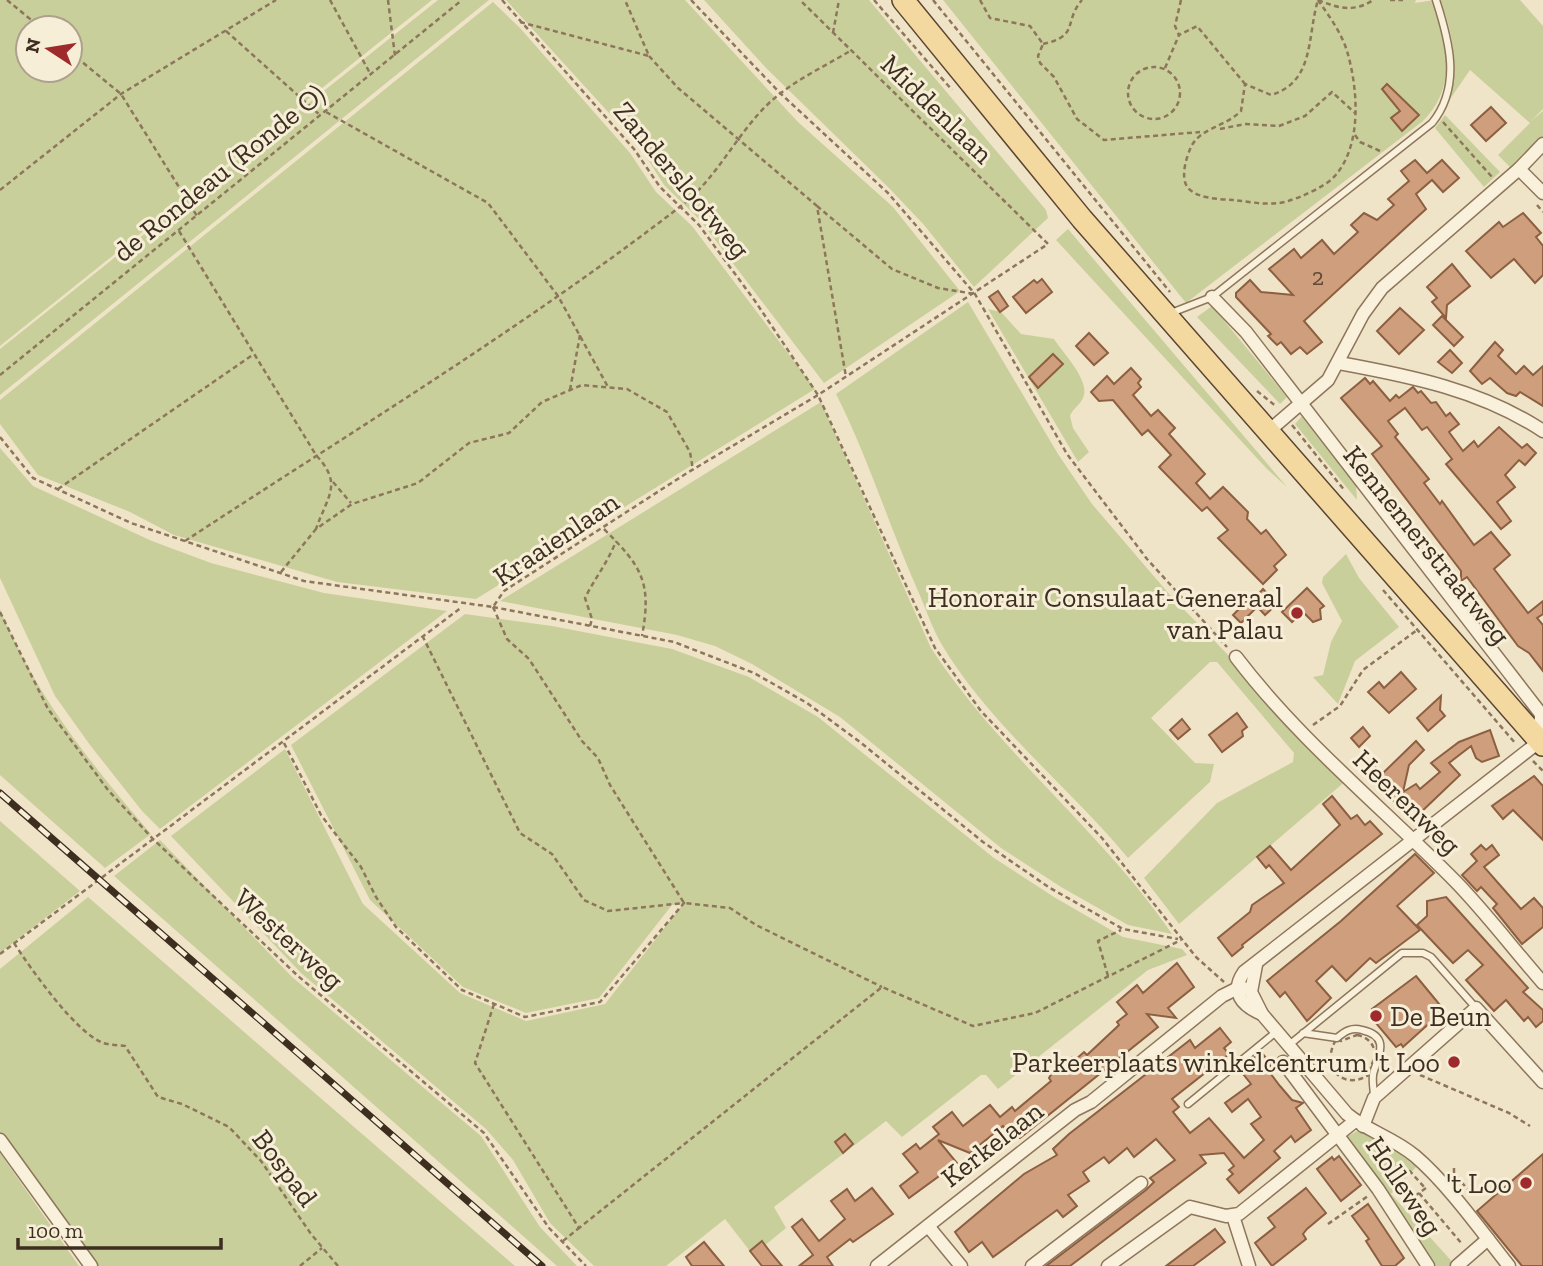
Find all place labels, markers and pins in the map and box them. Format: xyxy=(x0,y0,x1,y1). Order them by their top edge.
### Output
place label: Honorair Consulaat-Generaal van Palau xyxy=(928,581,1283,646)
marker: Honorair Consulaat-Generaal van Palau xyxy=(1289,605,1305,621)
place label: De Beun xyxy=(1390,1000,1491,1033)
marker: De Beun xyxy=(1368,1008,1384,1024)
place label: Parkeerplaats winkelcentrum 't Loo xyxy=(1012,1046,1440,1079)
marker: Parkeerplaats winkelcentrum 't Loo xyxy=(1446,1054,1462,1070)
place label: 't Loo xyxy=(1446,1167,1512,1200)
marker: 't Loo xyxy=(1518,1175,1534,1191)

